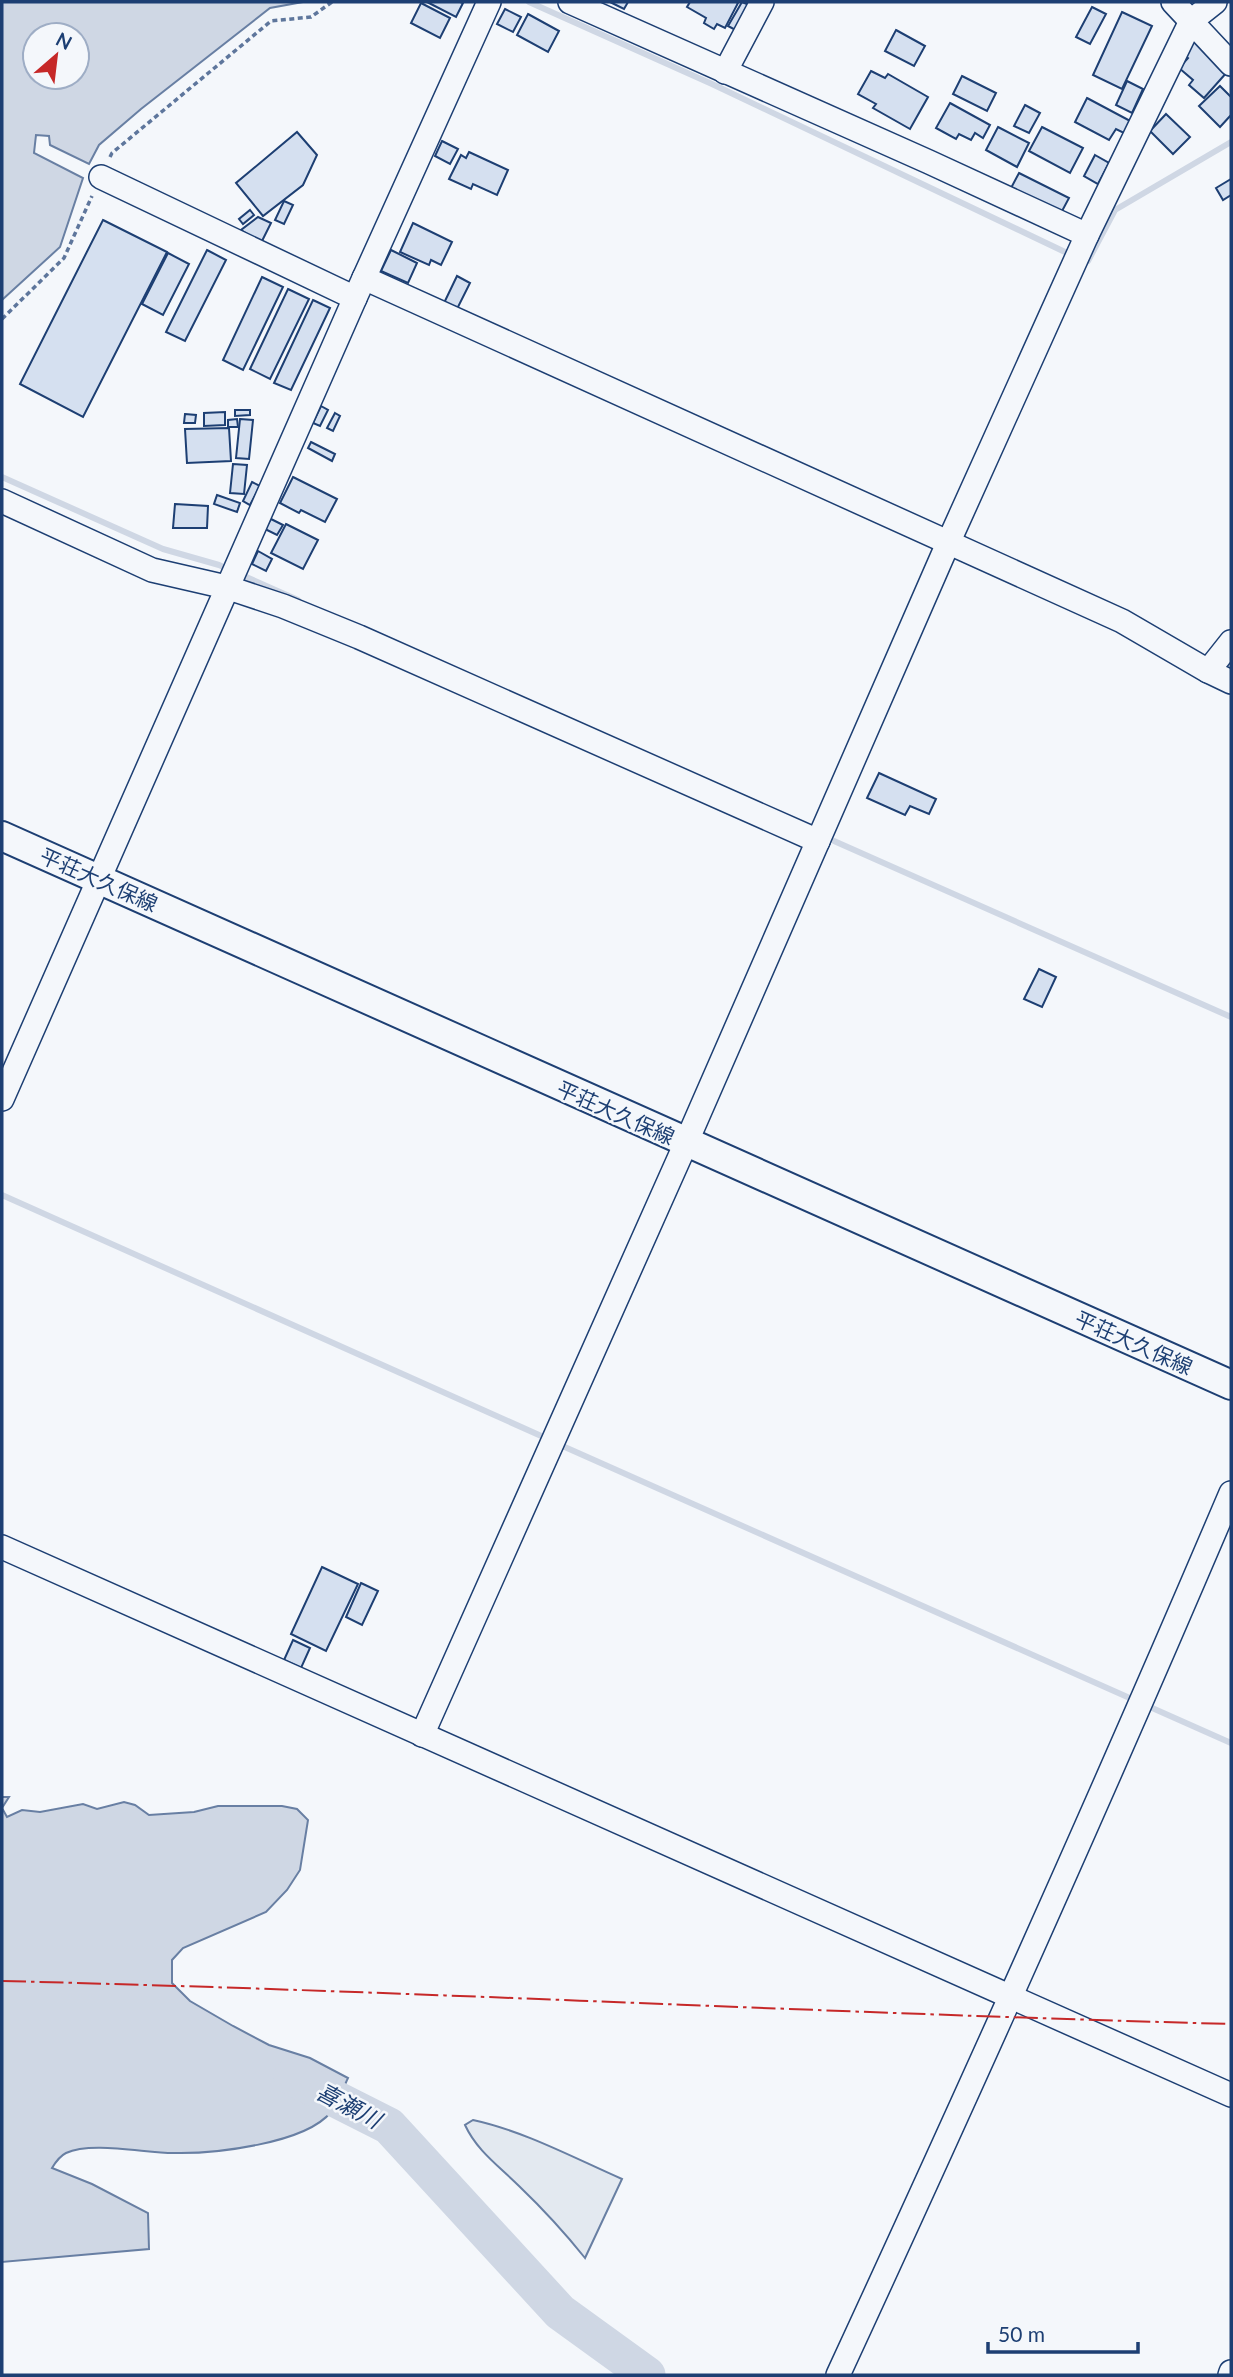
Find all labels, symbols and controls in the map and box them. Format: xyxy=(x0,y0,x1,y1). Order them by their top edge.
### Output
north arrow xyxy=(21,21,91,91)
text: N xyxy=(52,27,76,54)
street label: 平荘大久保線 xyxy=(36,842,162,916)
street label: 平荘大久保線 xyxy=(553,1075,679,1149)
street label: 平荘大久保線 xyxy=(1071,1305,1197,1379)
water label: 喜瀬川 xyxy=(312,2076,389,2135)
scale bar xyxy=(988,2310,1138,2354)
text: 50 m xyxy=(998,2321,1045,2346)

